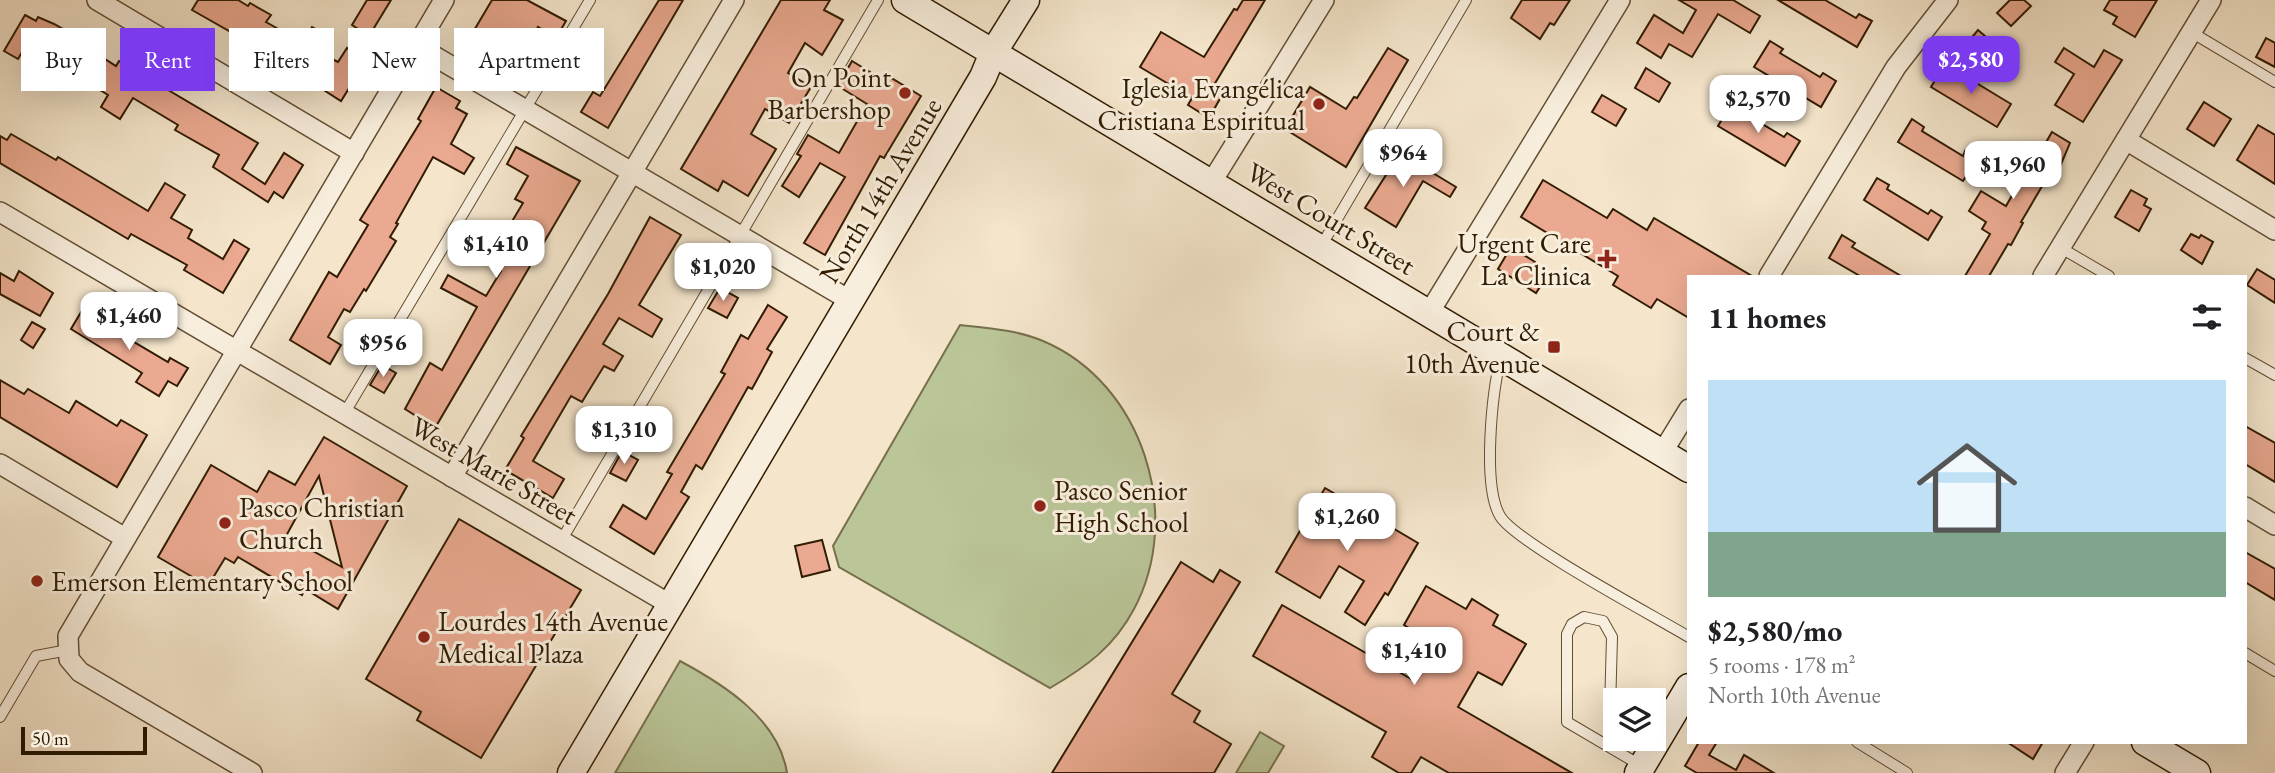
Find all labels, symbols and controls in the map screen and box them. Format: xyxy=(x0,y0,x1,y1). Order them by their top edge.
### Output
chip: Buy xyxy=(21,28,106,91)
chip: Rent xyxy=(120,28,215,91)
chip: Filters xyxy=(229,28,334,91)
chip: New xyxy=(348,28,440,91)
chip: Apartment xyxy=(454,28,604,91)
pin: $2,580 xyxy=(1914,36,2028,96)
text: $2,580 xyxy=(1939,44,2003,74)
place label: On Point Barbershop xyxy=(767,59,891,127)
place label: Iglesia Evangélica Cristiana Espiritual xyxy=(1098,70,1306,138)
pin: $2,570 xyxy=(1701,76,1815,135)
text: $2,570 xyxy=(1726,83,1790,113)
marker: On Point Barbershop xyxy=(897,85,913,101)
street label: North 14th Avenue xyxy=(810,91,950,289)
marker: Iglesia Evangélica Cristiana Espiritual xyxy=(1311,96,1327,112)
pin: $964 xyxy=(1362,130,1444,189)
text: $964 xyxy=(1379,137,1427,167)
pin: $1,960 xyxy=(1956,142,2070,201)
text: $1,960 xyxy=(1981,149,2045,179)
street label: West Court Street xyxy=(1240,153,1422,283)
pin: $1,410 xyxy=(439,220,553,280)
place label: Urgent Care La Clinica xyxy=(1457,225,1592,293)
text: $1,410 xyxy=(464,228,528,258)
pin: $1,020 xyxy=(666,244,780,303)
marker: Urgent Care La Clinica xyxy=(1597,249,1617,269)
text: $1,020 xyxy=(691,251,755,281)
pin: $1,460 xyxy=(72,292,186,352)
text: 11 homes xyxy=(1708,298,1826,337)
icon: filters xyxy=(2188,298,2226,336)
text: $1,460 xyxy=(97,300,161,330)
place label: Court & 10th Avenue xyxy=(1404,313,1540,381)
pin: $956 xyxy=(342,320,424,379)
text: $956 xyxy=(359,327,407,357)
marker: Court & 10th Avenue xyxy=(1546,339,1562,355)
pin: $1,310 xyxy=(567,406,681,466)
street label: West Marie Street xyxy=(404,408,584,533)
text: $1,310 xyxy=(592,414,656,444)
icon: home xyxy=(1904,425,2030,551)
place label: Pasco Senior High School xyxy=(1054,472,1189,540)
place label: Pasco Christian Church xyxy=(239,489,405,557)
pin: $1,260 xyxy=(1290,494,1404,553)
marker: Pasco Senior High School xyxy=(1032,498,1048,514)
text: $1,260 xyxy=(1315,501,1379,531)
marker: Pasco Christian Church xyxy=(217,515,233,531)
place label: Emerson Elementary School xyxy=(51,563,353,599)
marker: Emerson Elementary School xyxy=(29,573,45,589)
place label: Lourdes 14th Avenue Medical Plaza xyxy=(438,603,668,671)
text: $2,580/mo xyxy=(1708,611,1842,650)
pin: $1,410 xyxy=(1357,628,1471,687)
marker: Lourdes 14th Avenue Medical Plaza xyxy=(416,629,432,645)
text: $1,410 xyxy=(1382,635,1446,665)
text: 5 rooms · 178 m² xyxy=(1708,650,1856,680)
text: North 10th Avenue xyxy=(1708,680,1881,710)
map controls xyxy=(1603,688,1666,751)
button: layers xyxy=(1603,688,1666,751)
scale bar xyxy=(21,724,147,756)
text: 50 m xyxy=(32,726,69,751)

